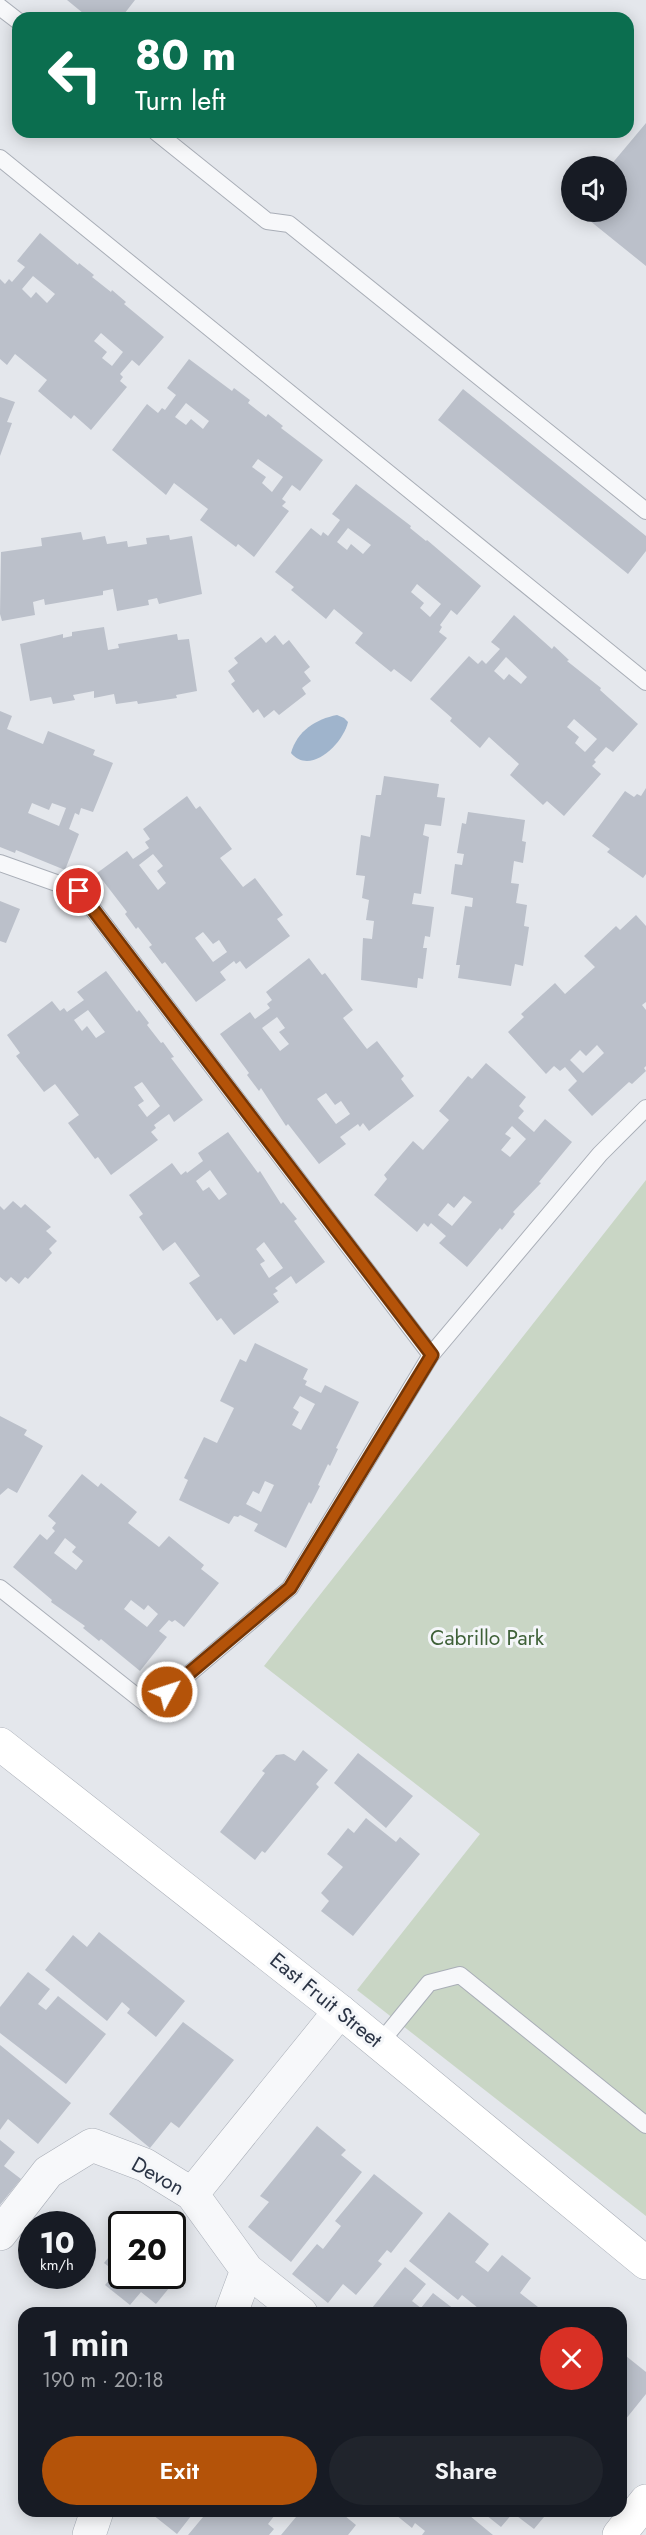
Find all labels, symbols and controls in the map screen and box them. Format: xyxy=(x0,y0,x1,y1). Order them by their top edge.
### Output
text: 80 m xyxy=(135,25,236,86)
icon: left xyxy=(36,36,114,114)
text: Turn left xyxy=(135,81,225,120)
map controls xyxy=(561,156,627,222)
button: sound xyxy=(561,156,627,222)
pin xyxy=(53,865,104,916)
icon: arrive xyxy=(62,874,95,907)
park label: Cabrillo Park xyxy=(430,1623,545,1653)
position arrow xyxy=(135,1660,199,1724)
street label: East Fruit Street xyxy=(263,1945,389,2055)
street label: Devon xyxy=(126,2149,190,2203)
speed limit sign: 20 xyxy=(108,2211,186,2289)
text: 10 xyxy=(39,2221,75,2264)
text: km/h xyxy=(40,2254,74,2276)
text: 1 min xyxy=(42,2317,129,2369)
button: close xyxy=(540,2327,603,2390)
text: 190 m · 20:18 xyxy=(42,2366,163,2395)
button: Exit xyxy=(42,2436,317,2505)
button: Share xyxy=(329,2436,603,2505)

